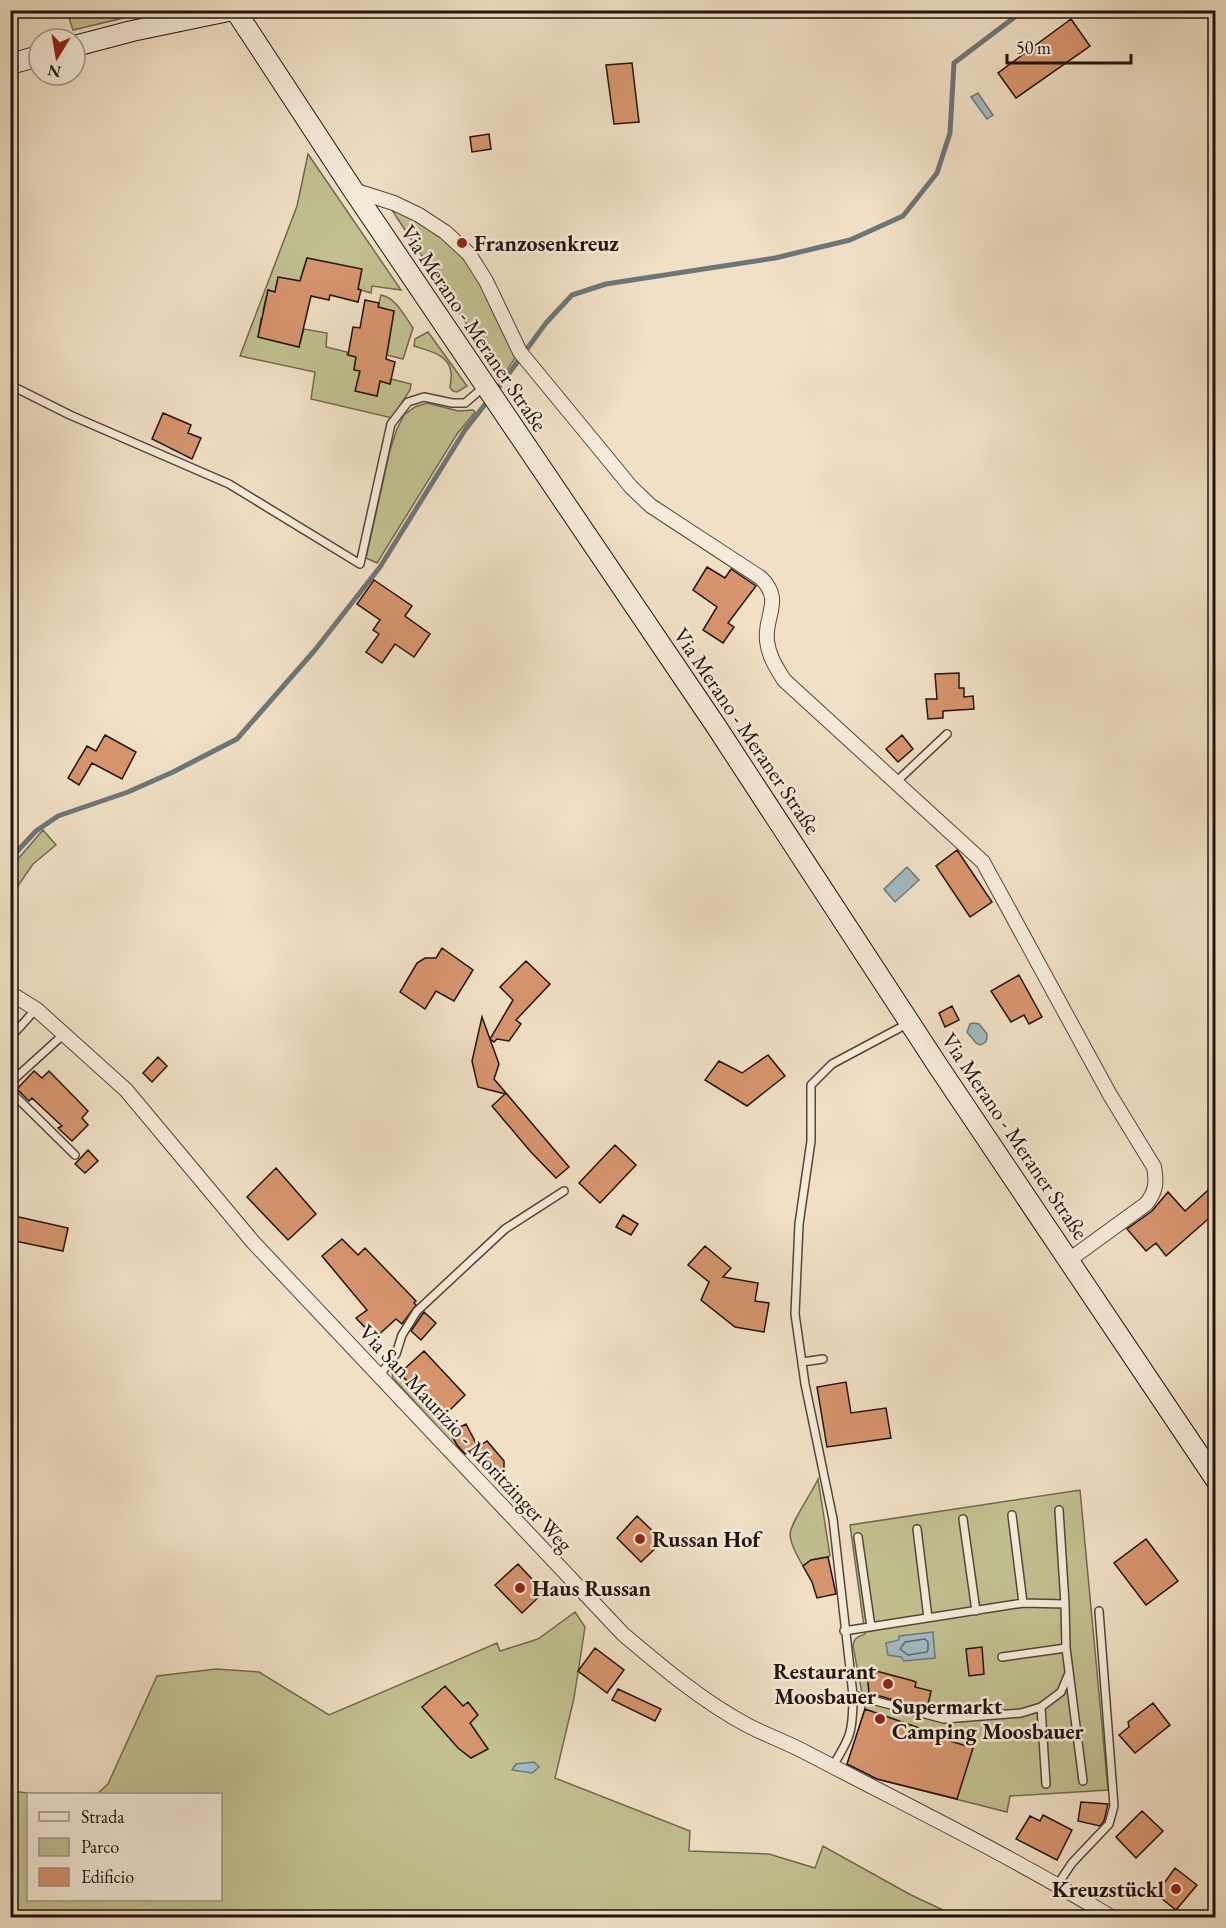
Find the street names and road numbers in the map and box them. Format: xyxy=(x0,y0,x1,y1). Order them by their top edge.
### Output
street label: Via Merano - Meraner Straße xyxy=(394,219,554,437)
street label: Via Merano - Meraner Straße xyxy=(667,622,827,840)
street label: Via Merano - Meraner Straße xyxy=(935,1027,1095,1245)
street label: Via San Maurizio - Moritzinger Weg xyxy=(353,1318,580,1558)

